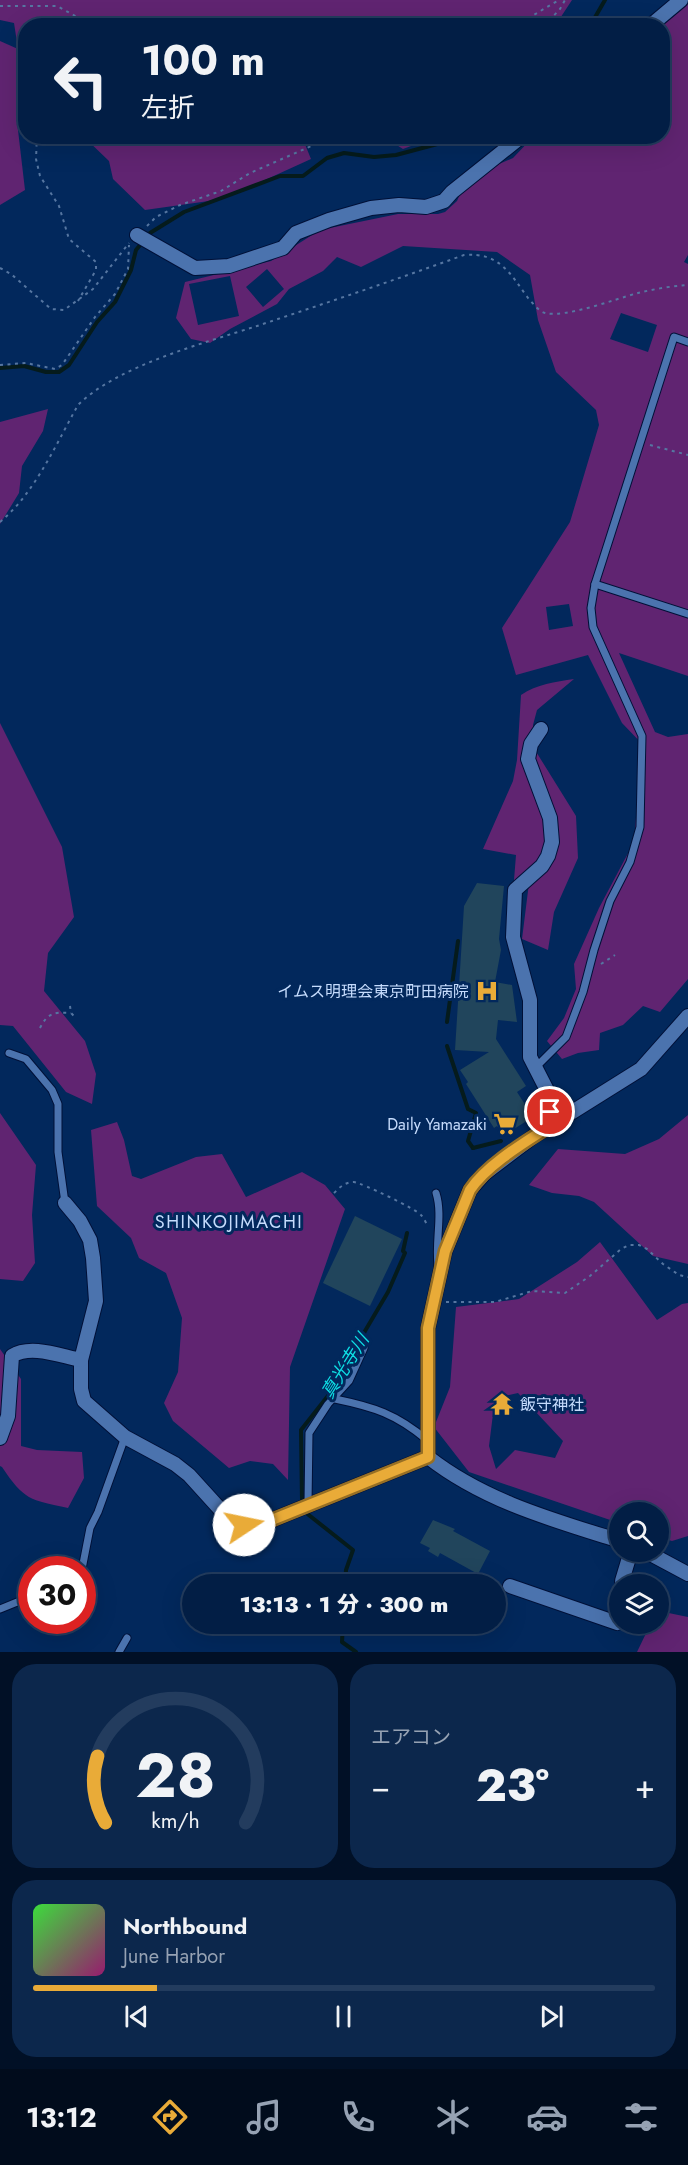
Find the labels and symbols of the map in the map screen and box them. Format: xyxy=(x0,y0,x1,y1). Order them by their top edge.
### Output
hospital icon: イムス明理会東京町田病院 xyxy=(474,978,500,1004)
place label: イムス明理会東京町田病院 xyxy=(277,980,469,1003)
pin xyxy=(524,1086,575,1137)
supermarket icon: Daily Yamazaki xyxy=(492,1111,518,1137)
place label: Daily Yamazaki xyxy=(387,1113,487,1136)
district label: SHINKOJIMACHI xyxy=(155,1209,303,1235)
water label: 真光寺川 xyxy=(315,1327,376,1403)
temple icon: 飯守神社 xyxy=(489,1391,515,1417)
place label: 飯守神社 xyxy=(520,1393,584,1416)
position arrow xyxy=(212,1493,276,1557)
speed limit sign: 30 xyxy=(18,1556,96,1634)

